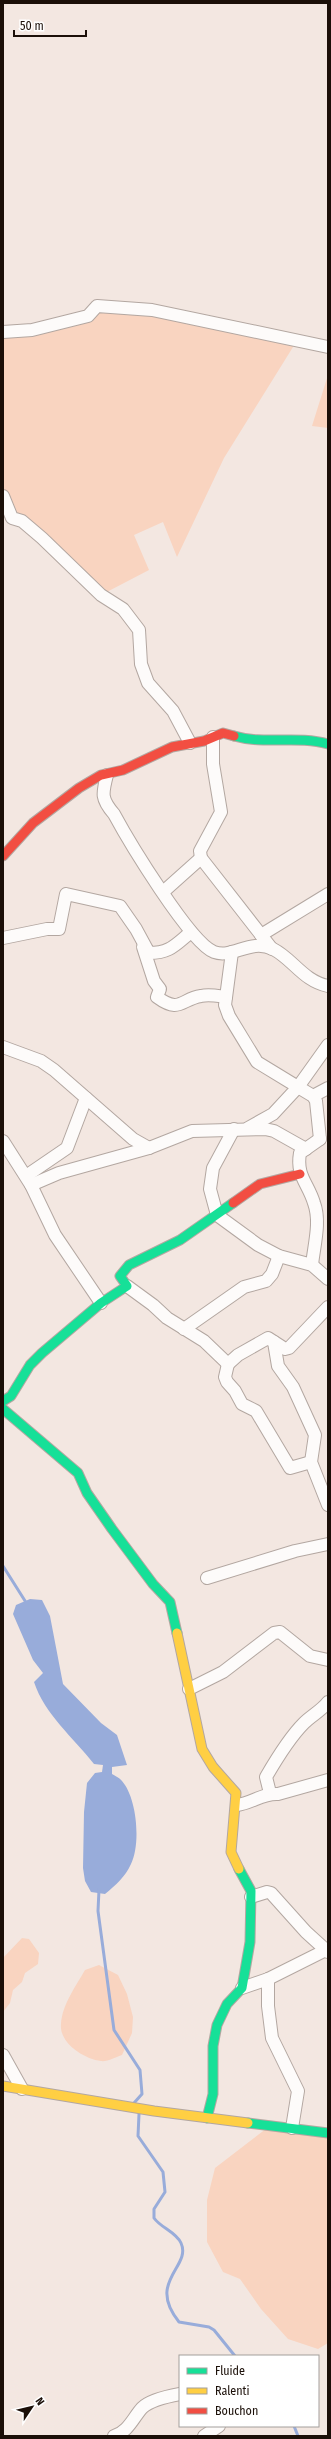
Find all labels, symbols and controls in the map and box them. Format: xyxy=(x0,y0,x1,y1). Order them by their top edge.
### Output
scale bar xyxy=(14,12,86,38)
text: 50 m xyxy=(20,19,44,33)
legend xyxy=(179,2355,319,2427)
text: Fluide xyxy=(215,2364,245,2378)
text: Ralenti xyxy=(215,2384,250,2398)
north arrow xyxy=(12,2387,52,2427)
text: N xyxy=(33,2395,47,2408)
text: Bouchon xyxy=(215,2404,258,2418)

